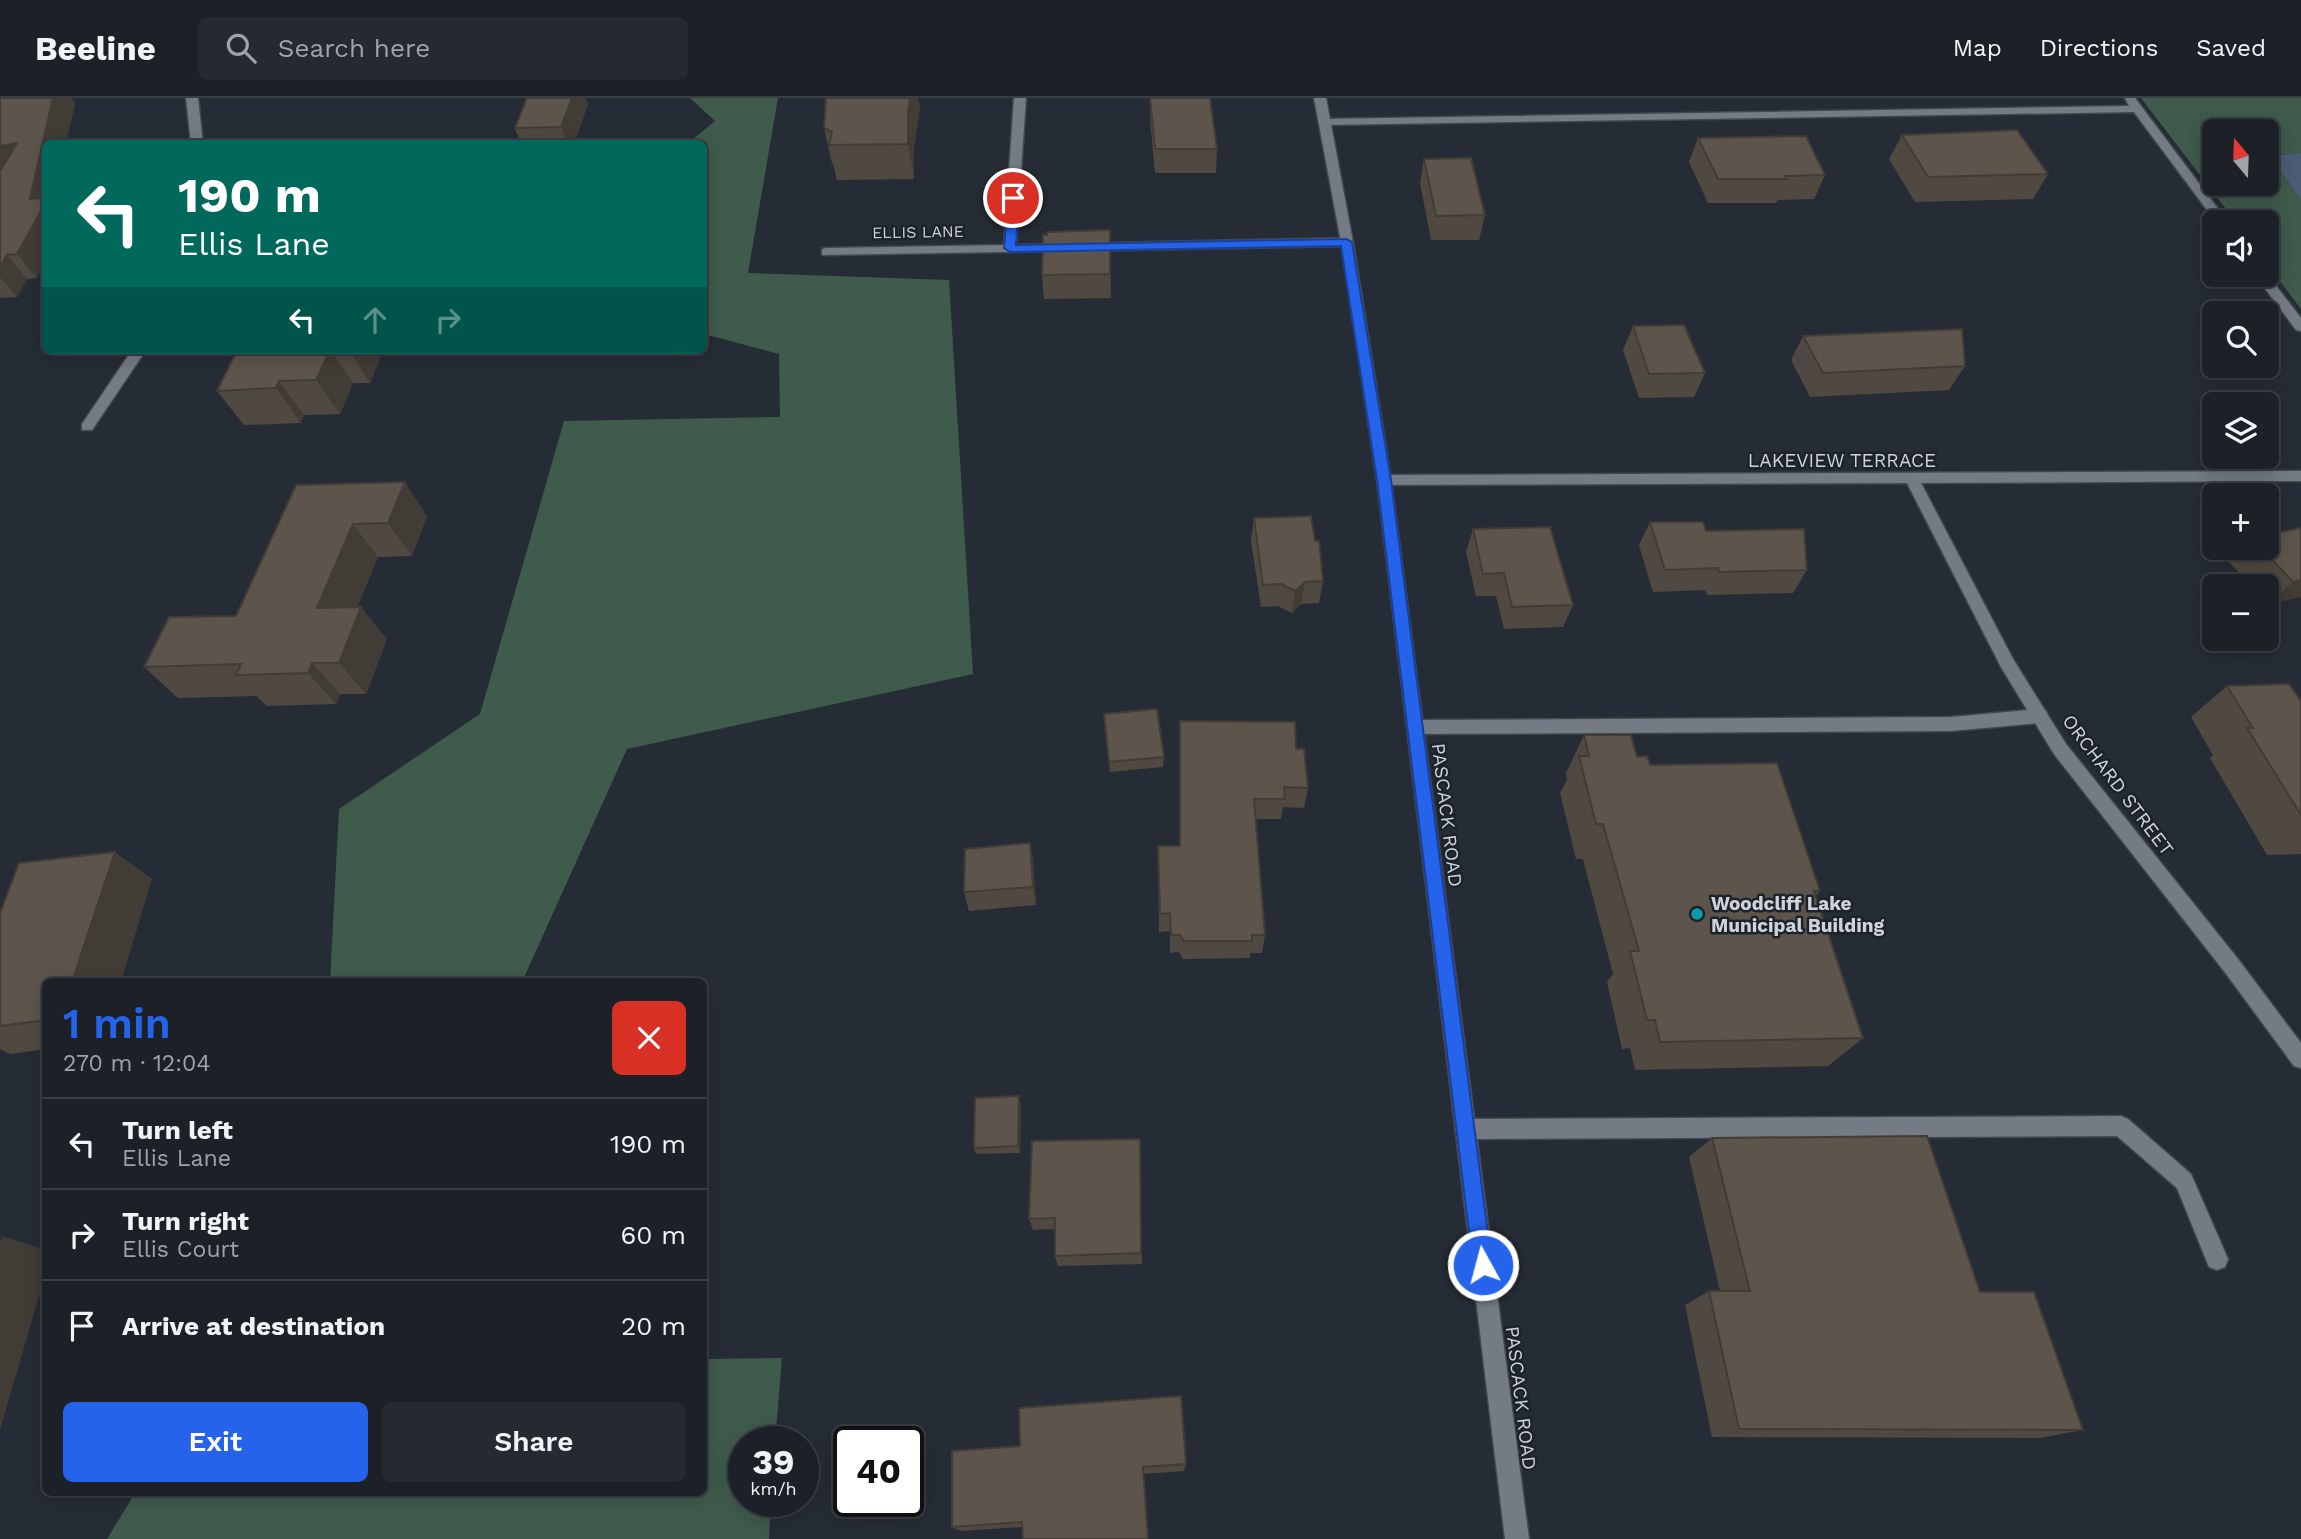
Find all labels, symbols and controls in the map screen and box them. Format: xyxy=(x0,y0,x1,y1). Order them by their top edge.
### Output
search box xyxy=(198,17,688,80)
text: Beeline xyxy=(35,29,156,68)
icon: search xyxy=(222,29,260,67)
text: Search here xyxy=(278,33,430,63)
text: Map xyxy=(1953,34,2002,62)
text: Directions xyxy=(2040,34,2158,62)
text: Saved xyxy=(2196,34,2266,62)
north arrow xyxy=(2202,119,2278,196)
map controls xyxy=(2202,119,2279,651)
text: 190 m xyxy=(178,166,321,224)
icon: left xyxy=(63,168,154,259)
pin xyxy=(983,168,1043,228)
icon: arrive xyxy=(994,179,1032,217)
button: sound xyxy=(2202,210,2279,287)
street label: ELLIS LANE xyxy=(872,222,964,242)
text: Ellis Lane xyxy=(178,225,330,263)
icon: left xyxy=(283,301,321,339)
icon: ahead xyxy=(356,301,394,339)
icon: right xyxy=(429,301,467,339)
button: search xyxy=(2202,301,2279,378)
button: layers xyxy=(2202,392,2279,469)
street label: LAKEVIEW TERRACE xyxy=(1748,449,1936,472)
button: + xyxy=(2202,483,2279,560)
button: − xyxy=(2202,574,2279,651)
street label: ORCHARD STREET xyxy=(2058,710,2178,860)
street label: PASCACK ROAD xyxy=(1427,742,1467,888)
place label: Woodcliff Lake Municipal Building xyxy=(1711,892,1885,937)
marker: Woodcliff Lake Municipal Building xyxy=(1689,906,1705,922)
text: 1 min xyxy=(63,999,171,1048)
button: close xyxy=(612,1001,686,1075)
text: 270 m · 12:04 xyxy=(63,1050,210,1077)
text: Turn left xyxy=(122,1115,233,1145)
icon: left xyxy=(63,1125,101,1163)
text: 190 m xyxy=(610,1129,686,1159)
text: Ellis Lane xyxy=(122,1145,231,1172)
text: Turn right xyxy=(122,1206,249,1236)
icon: right xyxy=(63,1216,101,1254)
text: 60 m xyxy=(620,1220,686,1250)
position arrow xyxy=(1446,1228,1520,1302)
text: Ellis Court xyxy=(122,1236,239,1263)
icon: arrive xyxy=(63,1307,101,1345)
text: Arrive at destination xyxy=(122,1311,385,1341)
text: 20 m xyxy=(621,1311,686,1341)
street label: PASCACK ROAD xyxy=(1501,1325,1541,1471)
button: Exit xyxy=(63,1402,368,1482)
button: Share xyxy=(382,1402,686,1482)
speed limit sign: 40 xyxy=(833,1426,924,1517)
text: 39 xyxy=(752,1441,795,1483)
text: km/h xyxy=(750,1478,797,1499)

